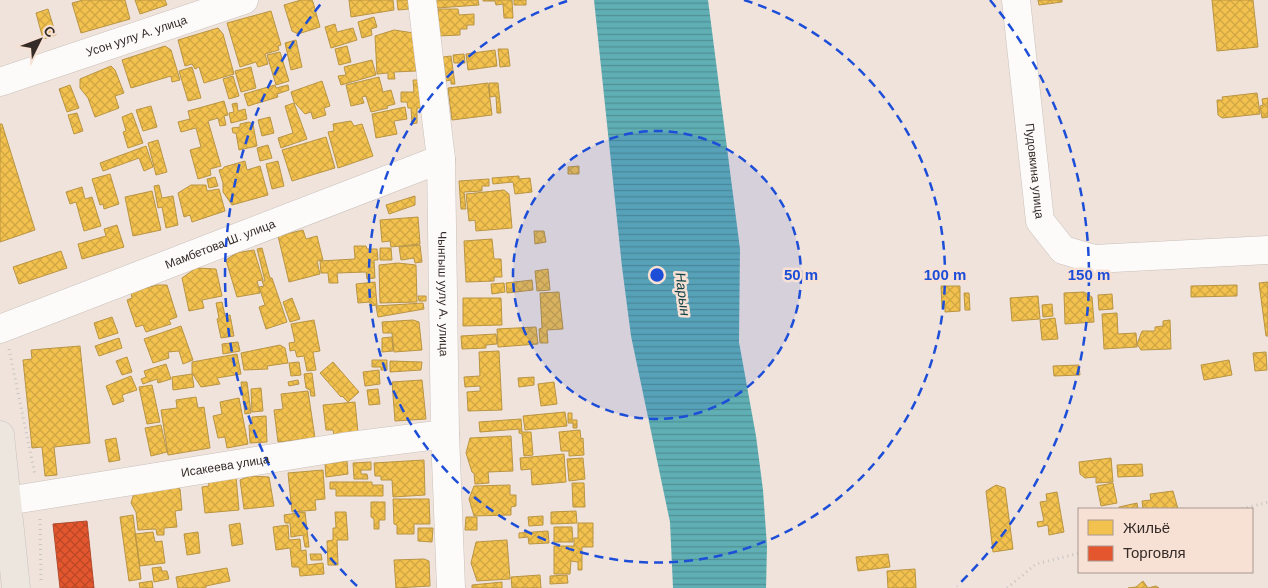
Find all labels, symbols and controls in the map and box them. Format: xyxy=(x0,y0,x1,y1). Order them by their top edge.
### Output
street label: Усон уулу А. улица xyxy=(84,13,189,60)
north arrow xyxy=(15,15,65,65)
text: С xyxy=(40,22,59,40)
street label: Пудовкина улица xyxy=(1022,123,1047,220)
street label: Мамбетова Ш. улица xyxy=(163,216,278,272)
street label: Чынгыш уулу А. улица xyxy=(435,231,451,357)
centre of rings xyxy=(648,266,666,284)
text: 50 m xyxy=(784,266,818,283)
text: 100 m xyxy=(924,266,966,283)
text: 150 m xyxy=(1068,266,1110,283)
water label: Нарын xyxy=(672,271,694,317)
street label: Исакеева улица xyxy=(180,452,271,480)
legend xyxy=(1078,508,1253,573)
text: Жильё xyxy=(1123,519,1170,536)
text: Торговля xyxy=(1123,544,1186,561)

